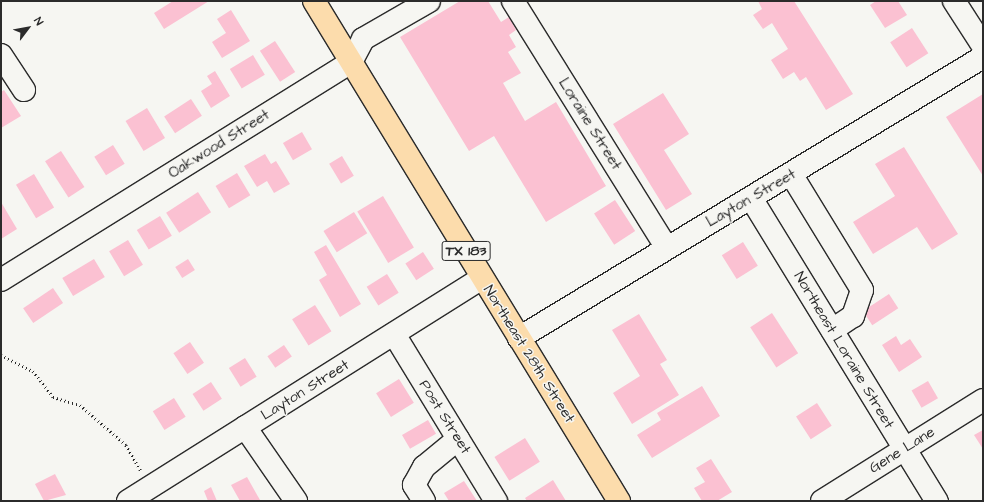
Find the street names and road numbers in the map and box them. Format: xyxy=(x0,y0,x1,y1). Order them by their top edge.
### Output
street label: Loraine Street xyxy=(555,75,625,173)
street label: Oakwood Street xyxy=(165,106,273,182)
street label: Layton Street xyxy=(703,165,799,231)
road number: TX 183 xyxy=(441,239,491,263)
street label: Northeast Loraine Street xyxy=(790,268,898,432)
street label: Northeast 28th Street xyxy=(479,282,579,426)
street label: Layton Street xyxy=(258,356,352,424)
street label: Post Street xyxy=(415,377,475,457)
street label: Gene Lane xyxy=(866,423,938,477)

